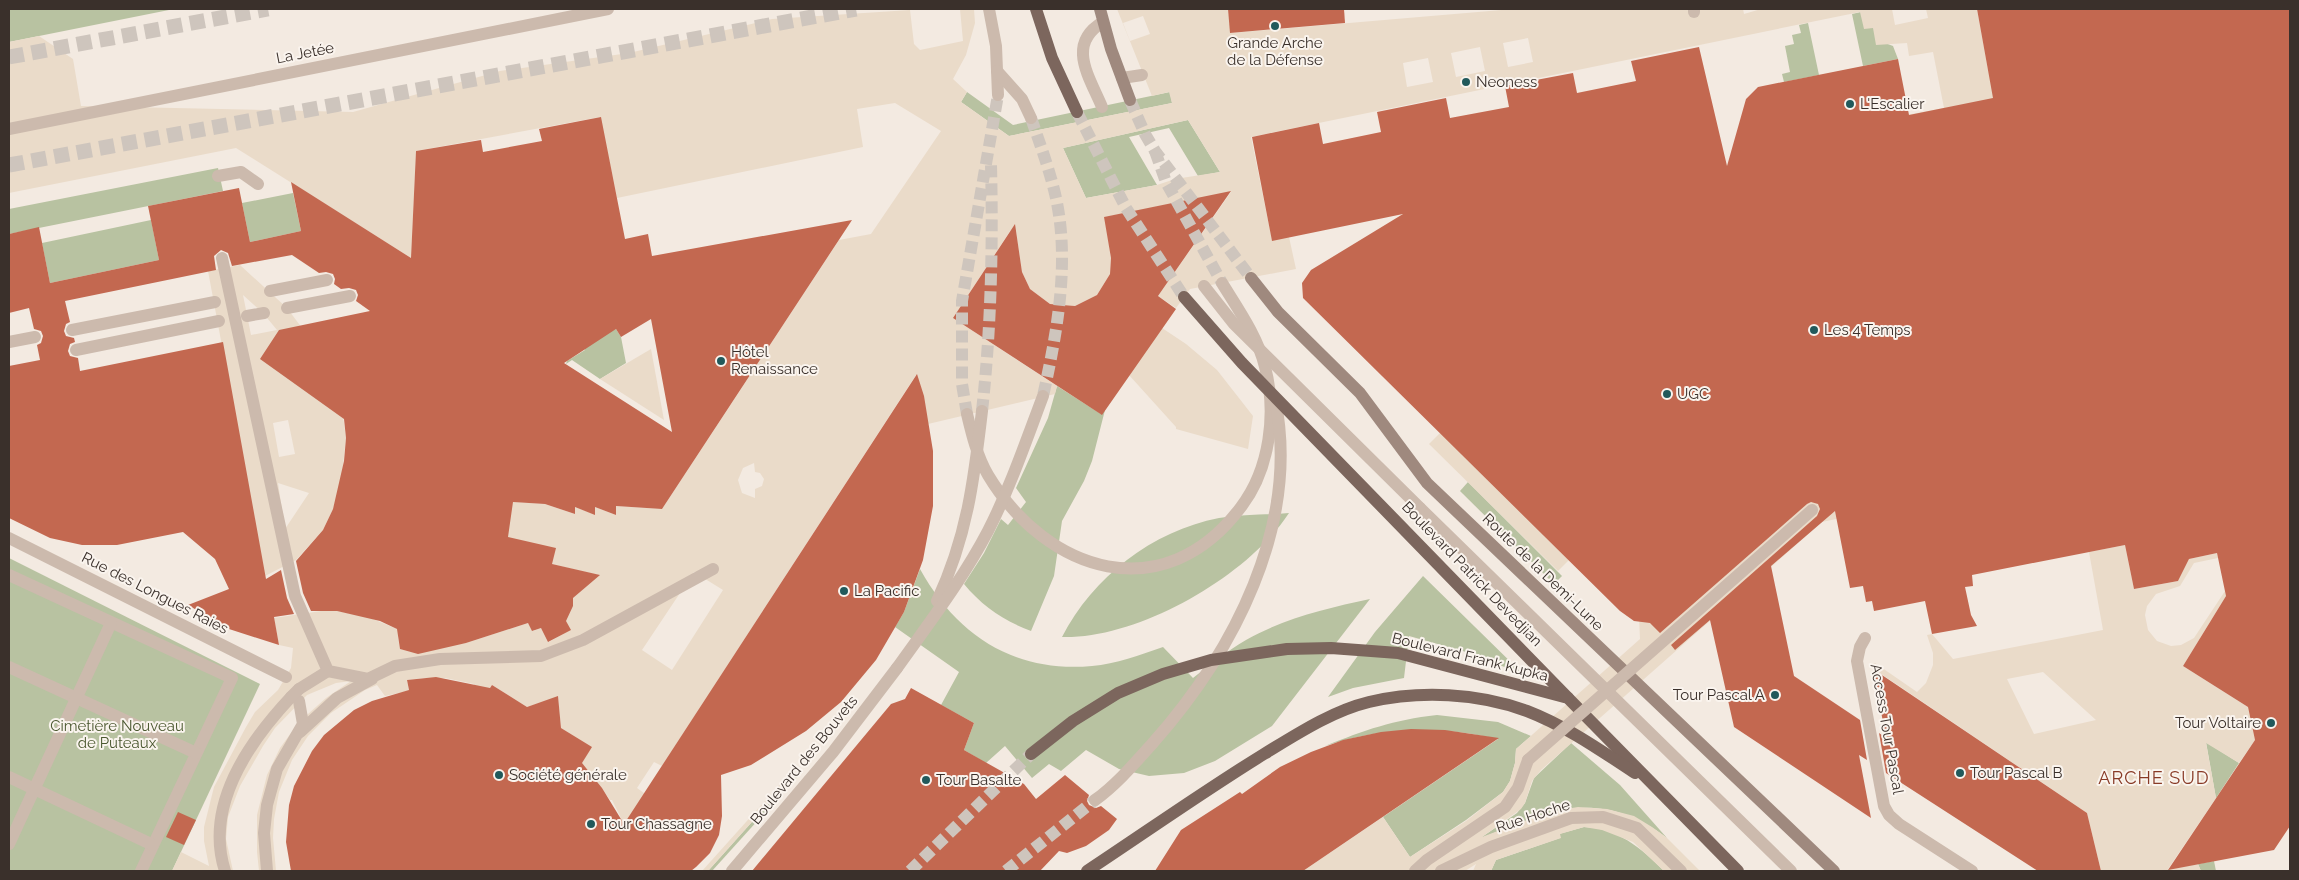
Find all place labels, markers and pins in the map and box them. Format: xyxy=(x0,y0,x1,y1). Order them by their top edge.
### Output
marker: Grande Arche de la Défense xyxy=(1269,20,1281,32)
place label: Grande Arche de la Défense xyxy=(1227,34,1323,69)
place label: Neoness xyxy=(1476,73,1537,91)
marker: Neoness xyxy=(1460,76,1472,88)
place label: L'Escalier xyxy=(1860,95,1925,113)
marker: L'Escalier xyxy=(1844,98,1856,110)
place label: Les 4 Temps xyxy=(1824,321,1911,339)
marker: Les 4 Temps xyxy=(1808,324,1820,336)
place label: Hôtel Renaissance xyxy=(731,343,818,378)
marker: Hôtel Renaissance xyxy=(715,355,727,367)
place label: UGC xyxy=(1677,385,1709,403)
marker: UGC xyxy=(1661,388,1673,400)
place label: La Pacific xyxy=(854,582,919,600)
marker: La Pacific xyxy=(838,585,850,597)
place label: Tour Pascal A xyxy=(1673,686,1765,704)
marker: Tour Pascal A xyxy=(1769,689,1781,701)
place label: Tour Voltaire xyxy=(2175,714,2261,732)
marker: Tour Voltaire xyxy=(2265,717,2277,729)
place label: Tour Pascal B xyxy=(1970,764,2063,782)
place label: Société générale xyxy=(509,766,627,784)
marker: Tour Pascal B xyxy=(1954,767,1966,779)
marker: Société générale xyxy=(493,769,505,781)
place label: Tour Basalte xyxy=(936,771,1022,789)
marker: Tour Basalte xyxy=(920,774,932,786)
place label: Tour Chassagne xyxy=(601,815,712,833)
marker: Tour Chassagne xyxy=(585,818,597,830)

